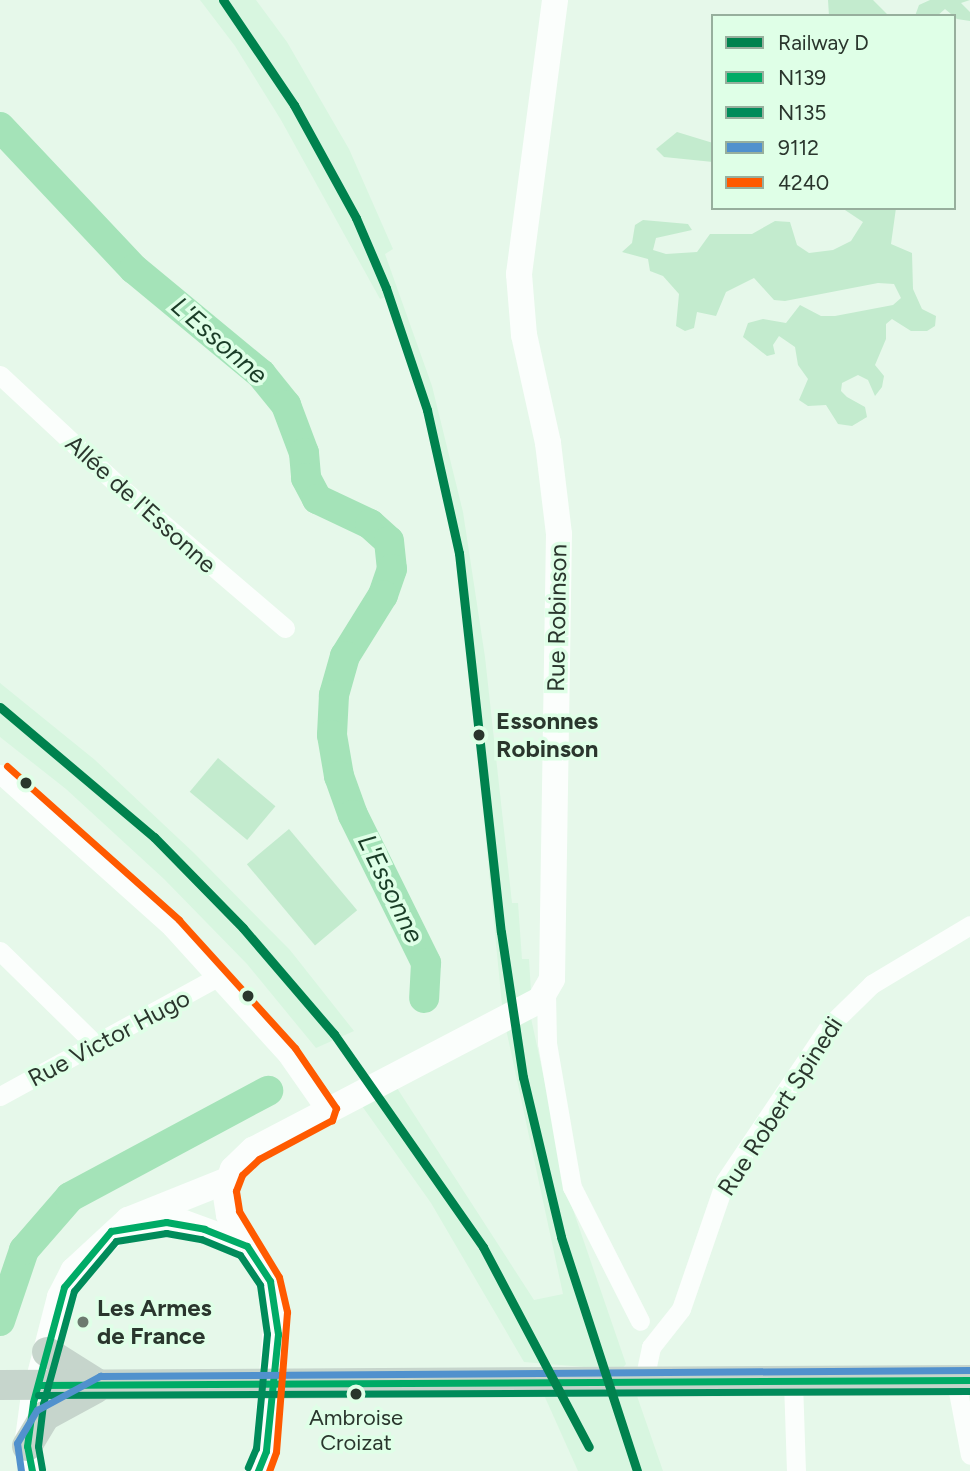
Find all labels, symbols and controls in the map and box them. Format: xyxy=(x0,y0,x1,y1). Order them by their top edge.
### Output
legend xyxy=(711,14,956,210)
text: Railway D xyxy=(778,30,869,55)
text: N139 xyxy=(778,65,826,90)
text: N135 xyxy=(778,100,826,125)
text: 9112 xyxy=(778,135,819,160)
text: 4240 xyxy=(778,170,829,195)
water label: L'Essonne xyxy=(165,291,273,391)
street label: Allée de l'Essonne xyxy=(60,429,222,579)
street label: Rue Robinson xyxy=(541,544,573,692)
place label: Essonnes Robinson xyxy=(496,707,598,763)
marker: Essonnes Robinson xyxy=(468,724,490,746)
unlabelled marker xyxy=(19,776,33,790)
water label: L'Essonne xyxy=(350,830,430,948)
street label: Rue Victor Hugo xyxy=(23,983,195,1093)
unlabelled marker xyxy=(241,989,255,1003)
street label: Rue Robert Spinedi xyxy=(711,1011,849,1201)
place label: Les Armes de France xyxy=(97,1294,212,1350)
marker: Les Armes de France xyxy=(75,1314,91,1330)
marker: Ambroise Croizat xyxy=(349,1387,363,1401)
place label: Ambroise Croizat xyxy=(309,1404,403,1456)

